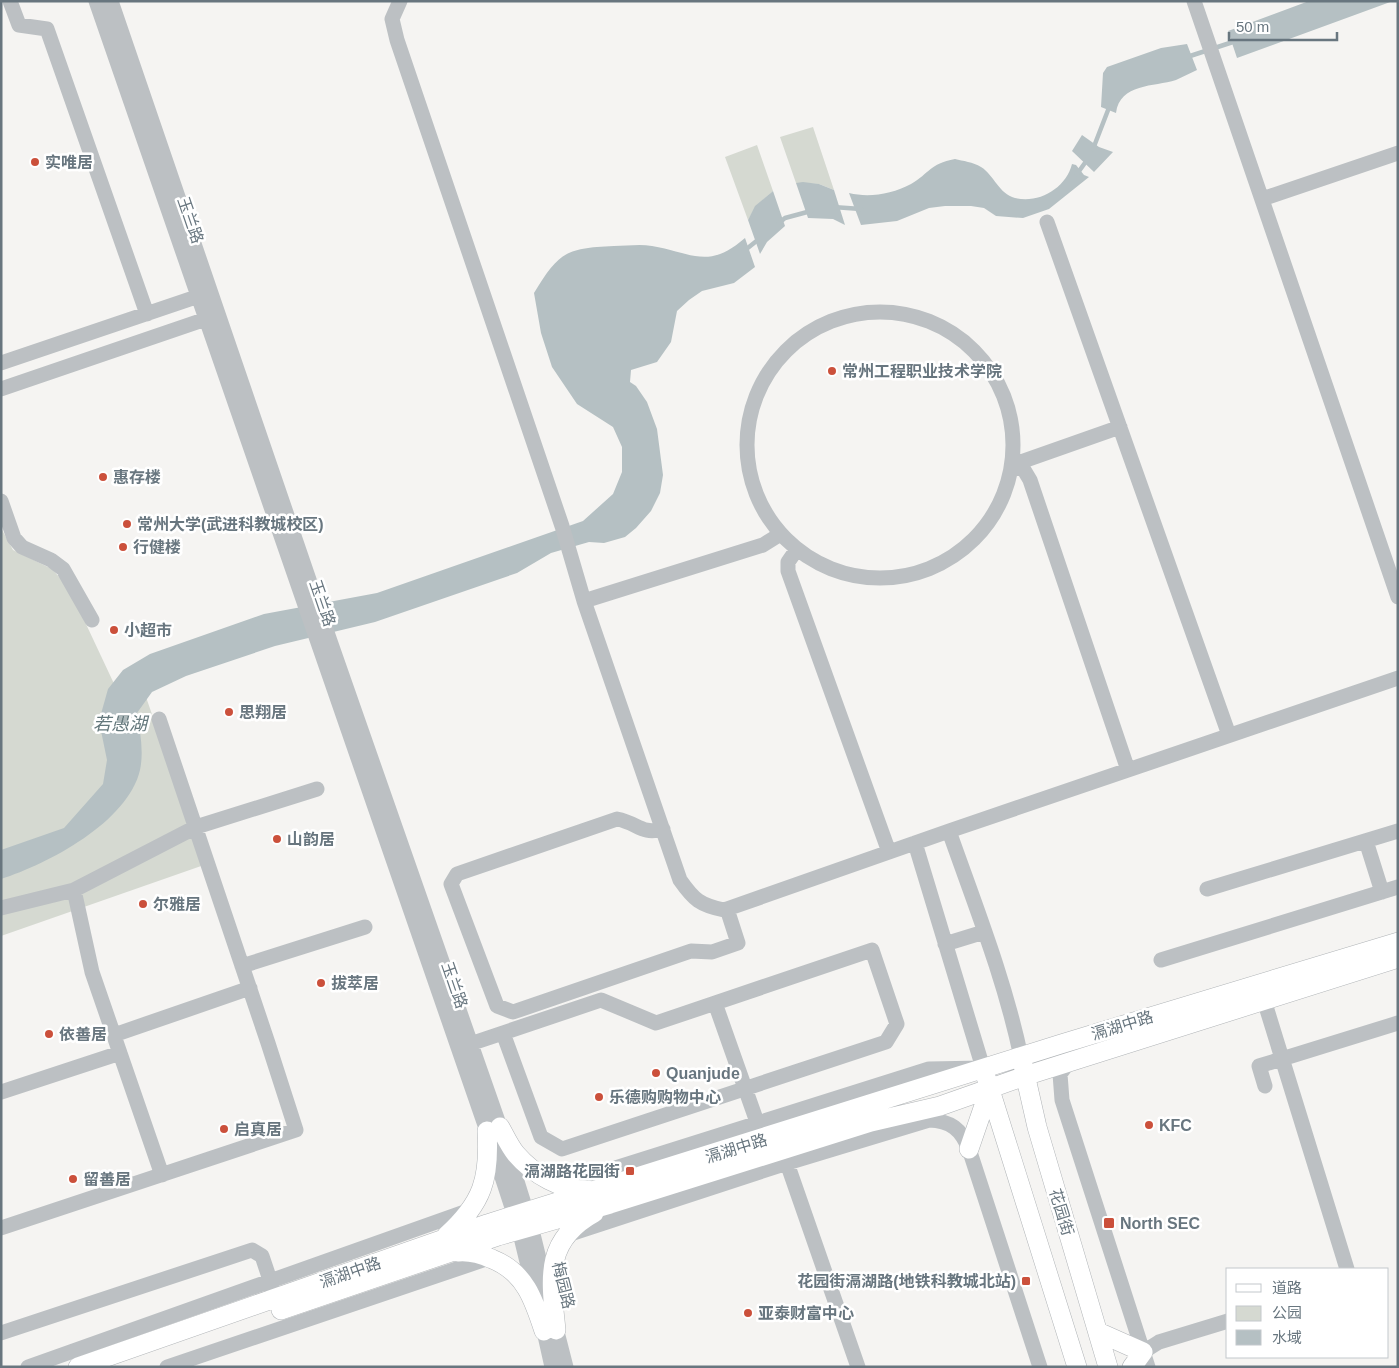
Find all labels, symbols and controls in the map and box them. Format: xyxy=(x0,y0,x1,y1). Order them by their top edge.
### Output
scale bar xyxy=(1229,10,1336,42)
text: 50 m xyxy=(1236,18,1269,35)
place label: 实唯居 xyxy=(45,154,93,171)
marker: 实唯居 xyxy=(29,156,41,168)
street label: 玉兰路 xyxy=(175,195,206,246)
place label: 常州工程职业技术学院 xyxy=(842,362,1002,380)
marker: 常州工程职业技术学院 xyxy=(826,365,838,377)
place label: 惠存楼 xyxy=(113,469,161,486)
marker: 惠存楼 xyxy=(97,471,109,483)
place label: 常州大学(武进科教城校区) xyxy=(137,515,324,533)
marker: 常州大学(武进科教城校区) xyxy=(121,518,133,530)
place label: 行健楼 xyxy=(133,539,181,556)
marker: 行健楼 xyxy=(117,541,129,553)
street label: 玉兰路 xyxy=(307,578,338,629)
place label: 小超市 xyxy=(124,622,172,639)
marker: 小超市 xyxy=(108,624,120,636)
place label: 思翔居 xyxy=(239,704,287,721)
marker: 思翔居 xyxy=(223,706,235,718)
water label: 若愚湖 xyxy=(93,714,150,734)
place label: 山韵居 xyxy=(287,831,335,848)
marker: 山韵居 xyxy=(271,833,283,845)
place label: 尔雅居 xyxy=(153,896,201,913)
marker: 尔雅居 xyxy=(137,898,149,910)
street label: 玉兰路 xyxy=(439,960,470,1011)
place label: 拔萃居 xyxy=(331,975,379,992)
marker: 拔萃居 xyxy=(315,977,327,989)
street label: 滆湖中路 xyxy=(1089,1008,1155,1043)
place label: 依善居 xyxy=(59,1026,107,1043)
marker: 依善居 xyxy=(43,1028,55,1040)
place label: Quanjude xyxy=(666,1065,740,1082)
marker: Quanjude xyxy=(650,1067,662,1079)
place label: 乐德购购物中心 xyxy=(609,1088,721,1106)
marker: 乐德购购物中心 xyxy=(593,1091,605,1103)
place label: KFC xyxy=(1159,1117,1192,1134)
marker: KFC xyxy=(1143,1119,1155,1131)
place label: 启真居 xyxy=(234,1121,282,1138)
marker: 启真居 xyxy=(218,1123,230,1135)
street label: 滆湖中路 xyxy=(703,1131,769,1166)
place label: 滆湖路花园街 xyxy=(524,1163,620,1180)
marker: 滆湖路花园街 xyxy=(624,1165,636,1177)
place label: 留善居 xyxy=(83,1171,131,1188)
marker: 留善居 xyxy=(67,1173,79,1185)
street label: 花园街 xyxy=(1046,1187,1077,1238)
place label: North SEC xyxy=(1120,1215,1200,1232)
marker: North SEC xyxy=(1102,1216,1116,1230)
street label: 滆湖中路 xyxy=(317,1254,383,1291)
street label: 梅园路 xyxy=(549,1260,578,1310)
legend xyxy=(1226,1268,1389,1358)
place label: 花园街滆湖路(地铁科教城北站) xyxy=(797,1272,1016,1290)
marker: 花园街滆湖路(地铁科教城北站) xyxy=(1020,1275,1032,1287)
text: 道路 xyxy=(1272,1279,1302,1296)
text: 公园 xyxy=(1272,1304,1302,1321)
place label: 亚泰财富中心 xyxy=(758,1305,854,1322)
marker: 亚泰财富中心 xyxy=(742,1307,754,1319)
text: 水域 xyxy=(1272,1329,1302,1346)

